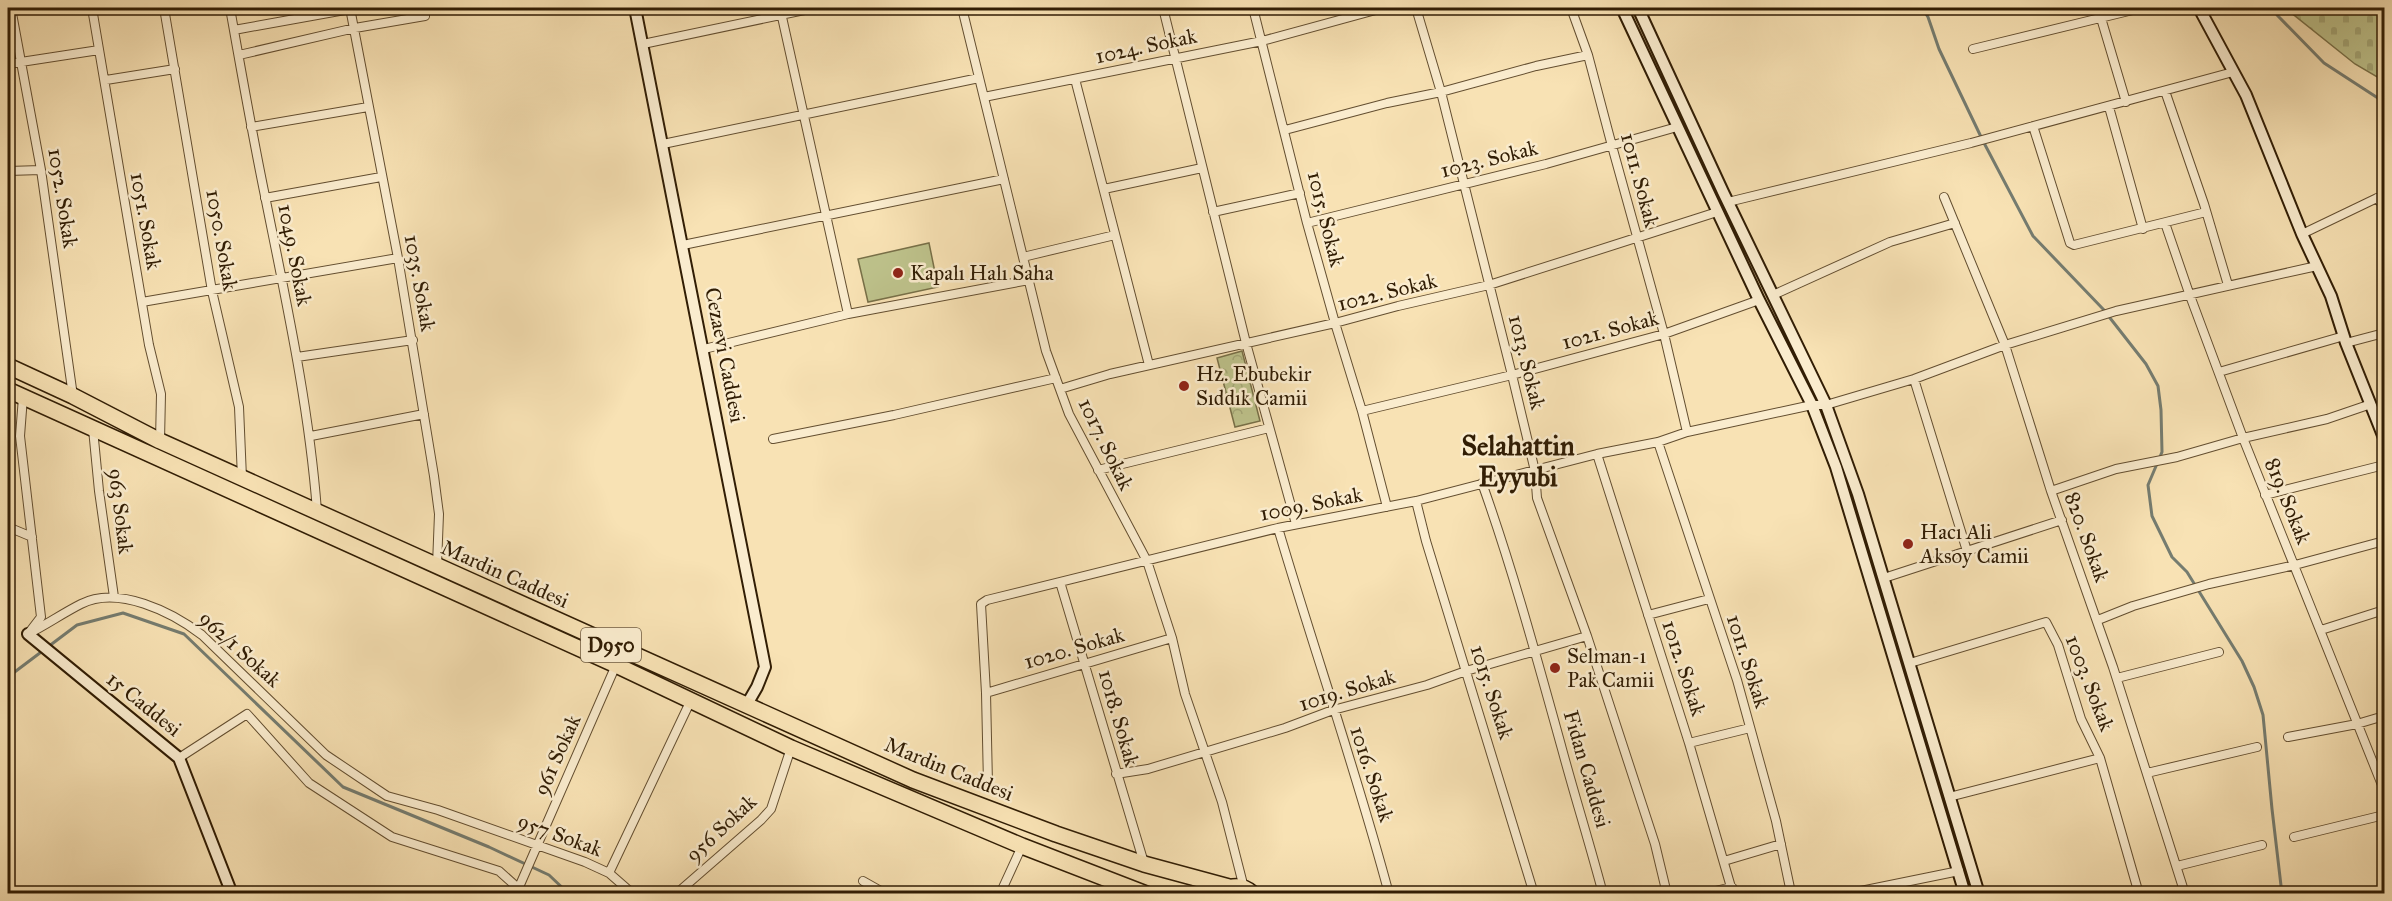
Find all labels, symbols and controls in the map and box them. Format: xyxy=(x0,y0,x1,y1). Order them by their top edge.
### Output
street label: 1024. Sokak xyxy=(1093,23,1199,69)
street label: 1011. Sokak xyxy=(1615,130,1665,230)
street label: 1023. Sokak xyxy=(1438,134,1540,184)
street label: 1052. Sokak xyxy=(42,146,84,250)
street label: 1015. Sokak xyxy=(1302,169,1350,270)
street label: 1051. Sokak xyxy=(125,170,167,272)
street label: 1050. Sokak xyxy=(200,187,244,293)
street label: 1049. Sokak xyxy=(272,202,318,308)
street label: 1035. Sokak xyxy=(399,232,441,334)
place label: Kapalı Halı Saha xyxy=(910,260,1054,286)
marker: Kapalı Halı Saha xyxy=(891,266,905,280)
street label: 1022. Sokak xyxy=(1335,267,1440,317)
street label: Cezaevi Caddesi xyxy=(699,285,751,425)
street label: 1021. Sokak xyxy=(1559,305,1661,355)
street label: 1013. Sokak xyxy=(1503,312,1551,412)
place label: Hz. Ebubekir Sıddık Camii xyxy=(1196,361,1312,411)
marker: Hz. Ebubekir Sıddık Camii xyxy=(1177,379,1191,393)
street label: 1017. Sokak xyxy=(1073,394,1140,495)
district label: Selahattin Eyyubi xyxy=(1461,429,1575,494)
street label: 819. Sokak xyxy=(2259,454,2317,548)
street label: 963 Sokak xyxy=(103,467,139,556)
street label: 1009. Sokak xyxy=(1258,481,1365,527)
street label: 820. Sokak xyxy=(2059,489,2115,586)
place label: Hacı Ali Aksoy Camii xyxy=(1919,519,2029,569)
street label: Mardin Caddesi xyxy=(437,534,573,614)
marker: Hacı Ali Aksoy Camii xyxy=(1901,537,1915,551)
street label: 962/1 Sokak xyxy=(193,605,287,693)
street label: 1011. Sokak xyxy=(1721,611,1775,711)
street label: 1012. Sokak xyxy=(1656,617,1712,719)
street label: 1020. Sokak xyxy=(1021,621,1127,675)
road number: D950 xyxy=(581,628,641,662)
street label: 1003. Sokak xyxy=(2060,631,2120,735)
street label: 1015. Sokak xyxy=(1465,642,1520,743)
place label: Selman-ı Pak Camii xyxy=(1567,643,1654,693)
marker: Selman-ı Pak Camii xyxy=(1548,661,1562,675)
street label: 1019. Sokak xyxy=(1296,663,1399,717)
street label: 15 Caddesi xyxy=(101,666,187,742)
street label: 1018. Sokak xyxy=(1093,667,1145,770)
street label: Fidan Caddesi xyxy=(1558,707,1616,831)
street label: 961 Sokak xyxy=(528,710,586,799)
street label: 1016. Sokak xyxy=(1344,723,1400,825)
street label: Mardin Caddesi xyxy=(881,731,1018,807)
street label: 956 Sokak xyxy=(680,789,762,867)
street label: 957 Sokak xyxy=(514,808,606,862)

